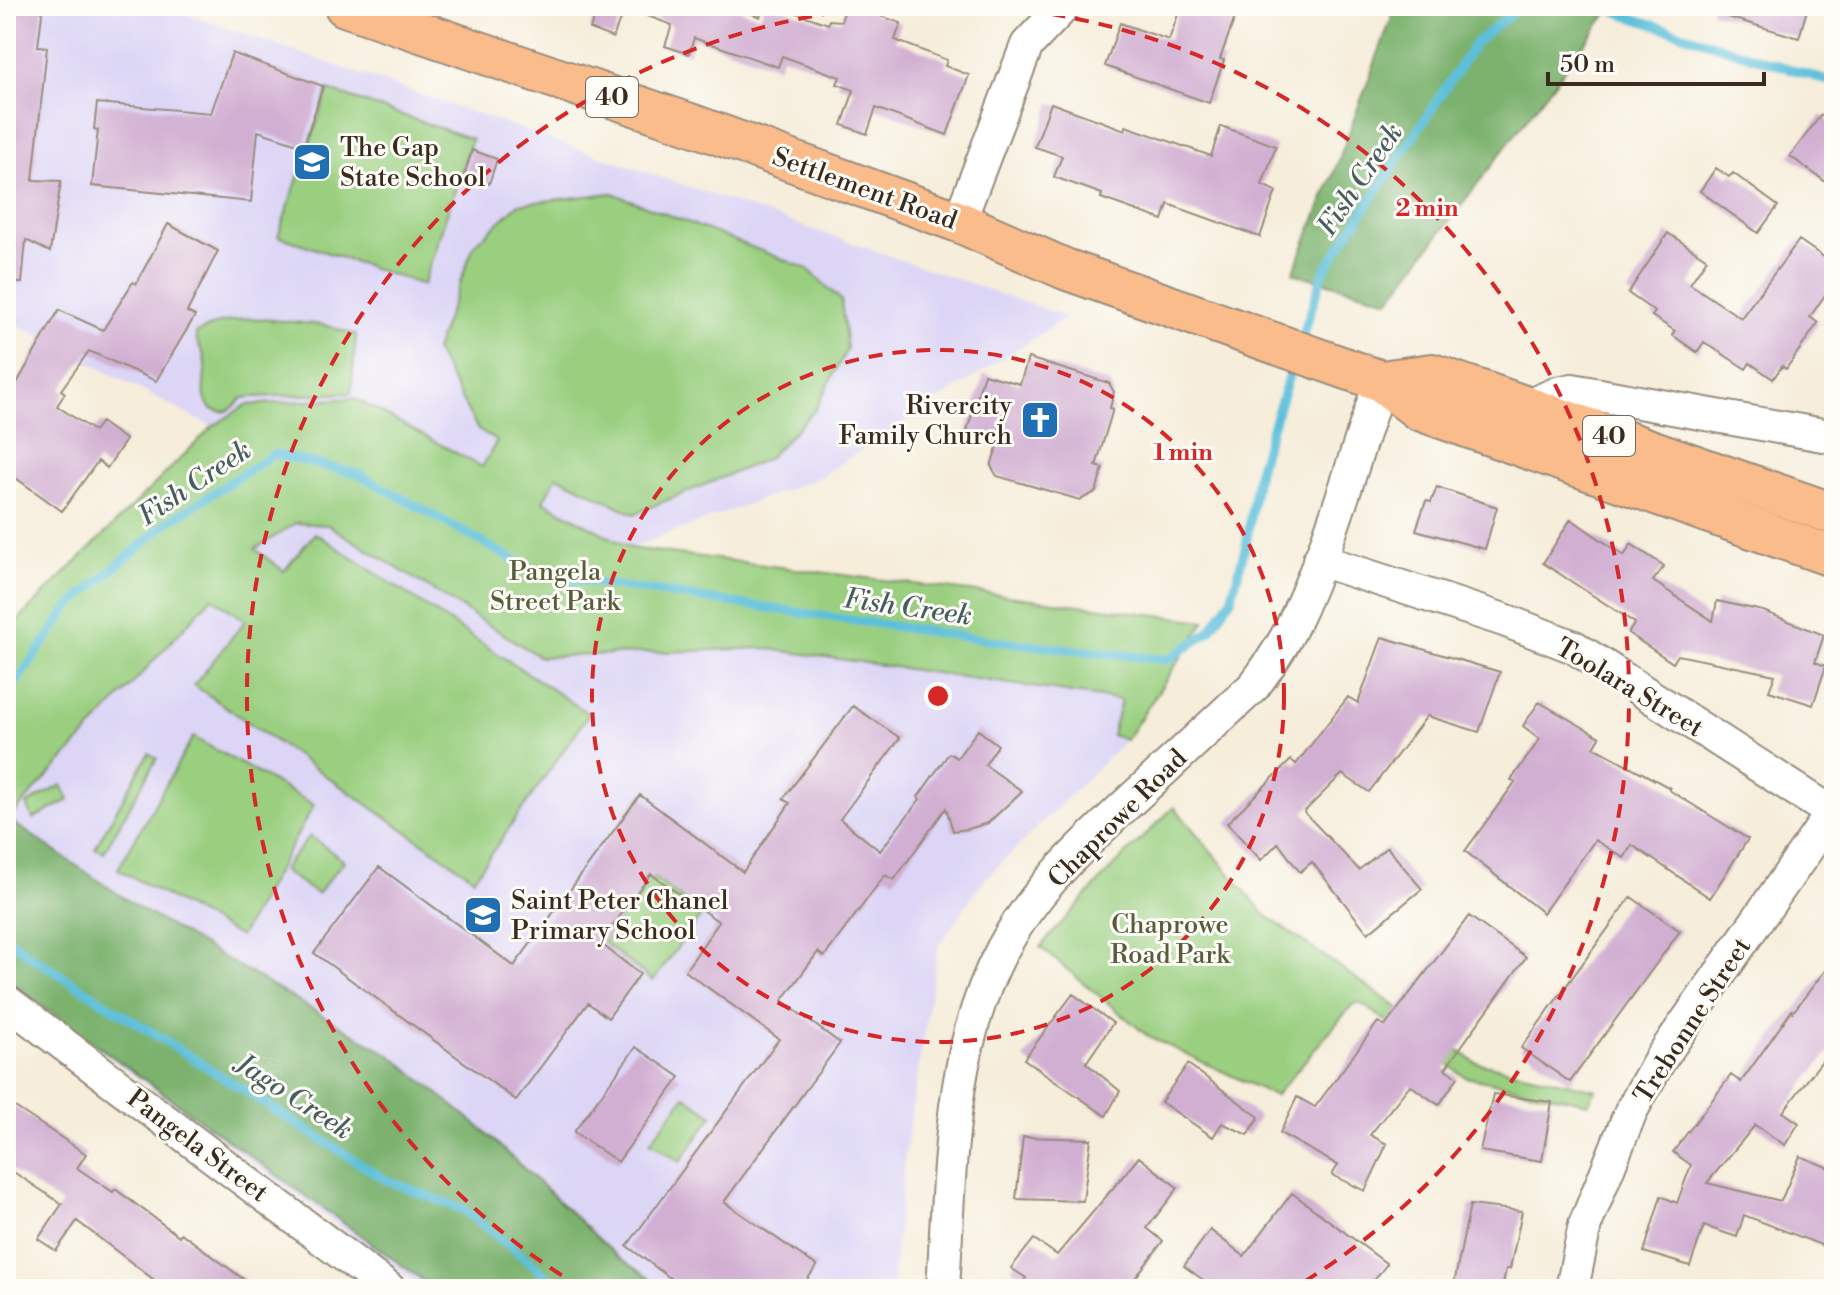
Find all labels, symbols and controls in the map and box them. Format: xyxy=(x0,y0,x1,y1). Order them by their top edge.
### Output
scale bar xyxy=(1548,36,1764,86)
text: 50 m xyxy=(1560,50,1615,80)
road number: 40 xyxy=(586,77,638,117)
water label: Fish Creek xyxy=(1310,117,1411,243)
place label: The Gap State School xyxy=(340,132,486,194)
school or university icon: The Gap State School xyxy=(291,141,333,183)
street label: Settlement Road xyxy=(768,141,961,237)
text: 2 min xyxy=(1395,194,1459,224)
place label: Rivercity Family Church xyxy=(839,390,1012,452)
church icon: Rivercity Family Church xyxy=(1019,399,1061,441)
road number: 40 xyxy=(1583,416,1635,456)
water label: Fish Creek xyxy=(132,433,258,534)
text: 1 min xyxy=(1153,438,1213,468)
park label: Pangela Street Park xyxy=(490,556,621,618)
water label: Fish Creek xyxy=(841,581,974,634)
street label: Toolara Street xyxy=(1550,631,1709,744)
centre of rings xyxy=(924,682,952,710)
street label: Chaprowe Road xyxy=(1042,742,1194,895)
place label: Saint Peter Chanel Primary School xyxy=(511,885,729,947)
school or university icon: Saint Peter Chanel Primary School xyxy=(462,894,504,936)
park label: Chaprowe Road Park xyxy=(1110,909,1231,971)
street label: Trebonne Street xyxy=(1627,932,1758,1109)
water label: Jago Creek xyxy=(227,1045,359,1148)
street label: Pangela Street xyxy=(121,1082,274,1209)

